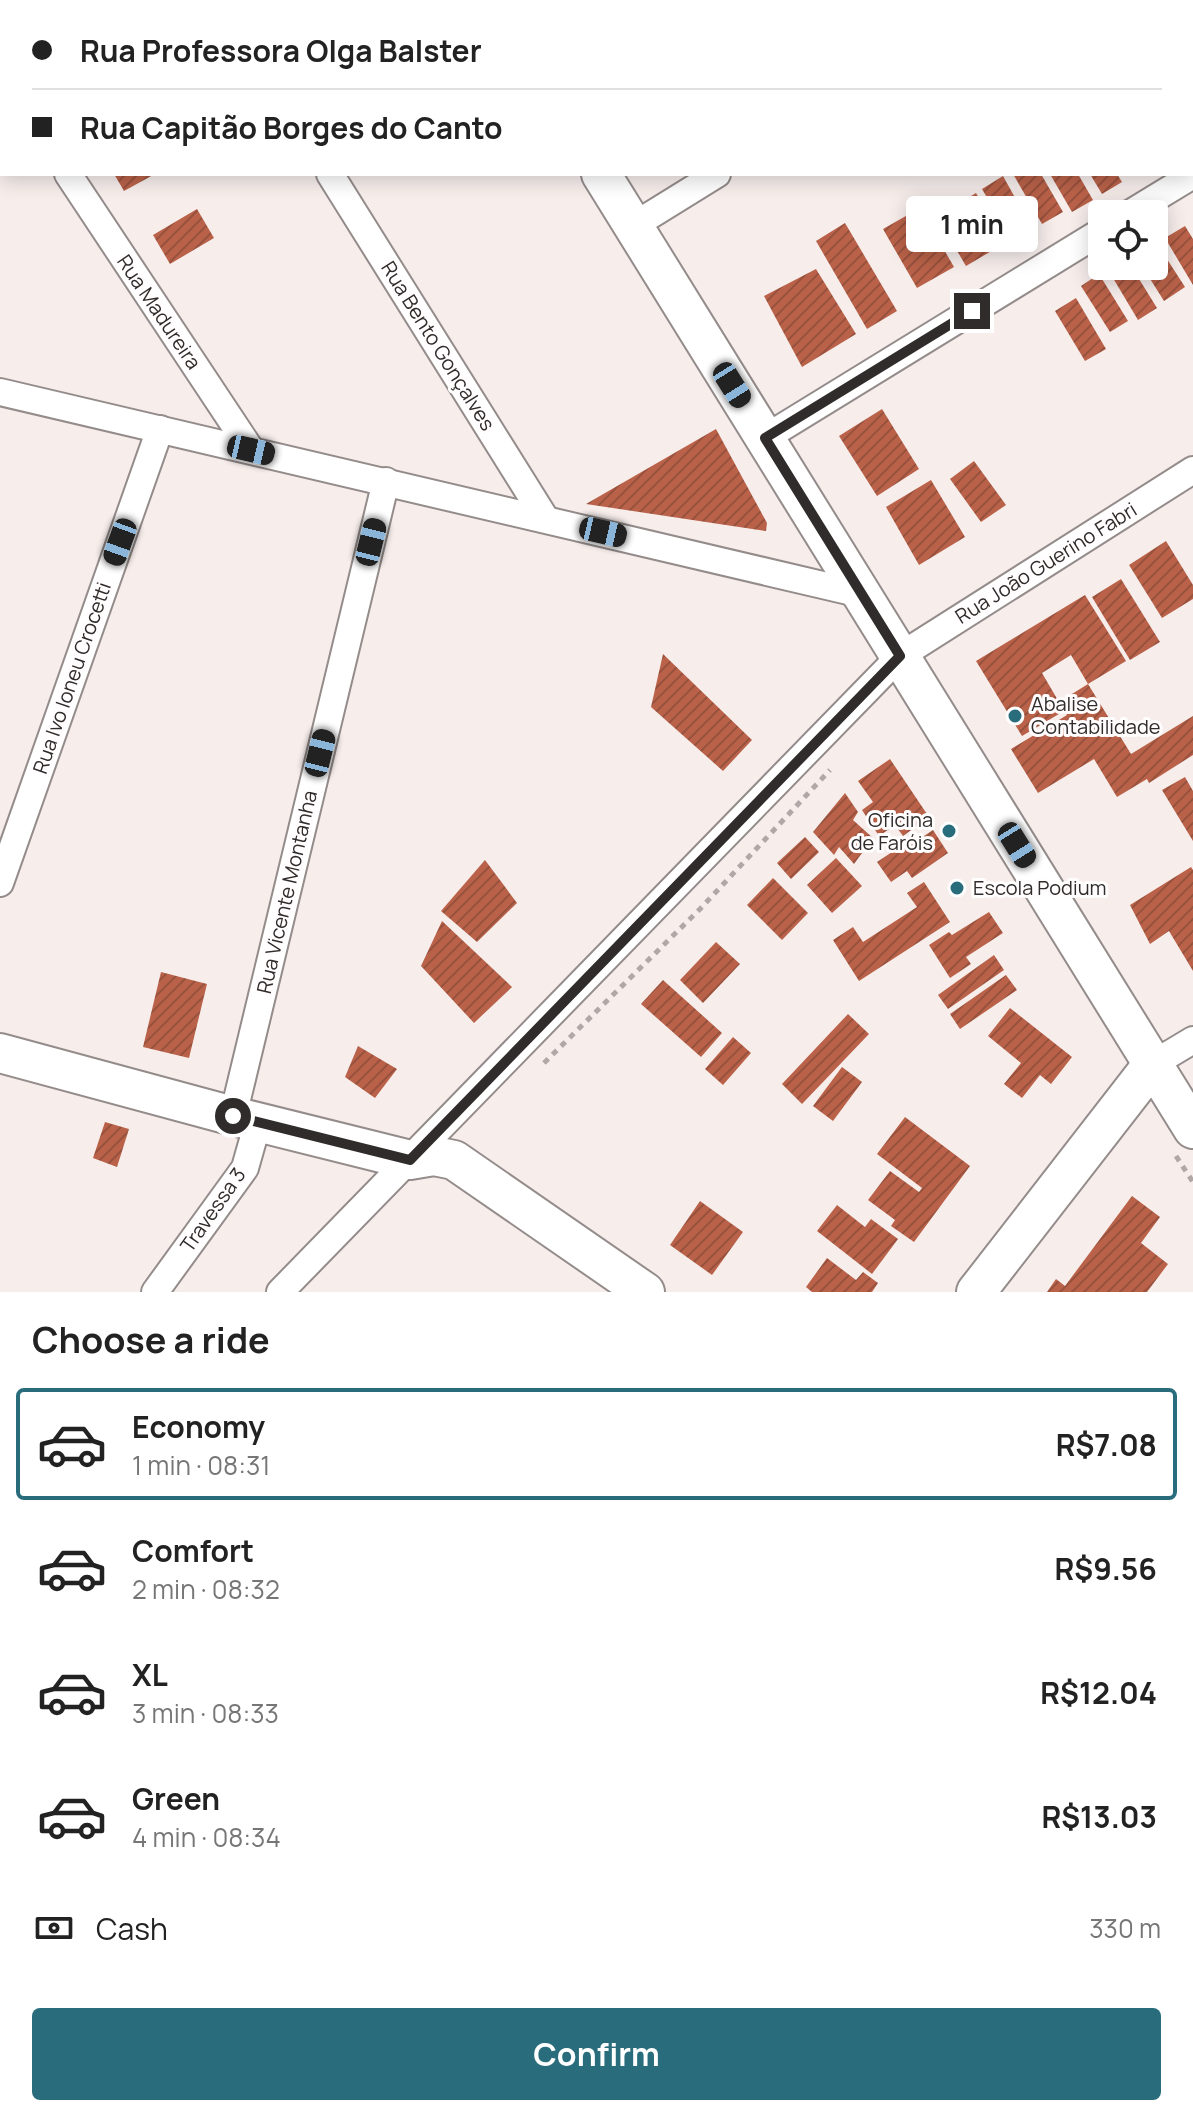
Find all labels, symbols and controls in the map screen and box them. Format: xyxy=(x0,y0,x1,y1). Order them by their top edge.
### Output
text: Rua Professora Olga Balster xyxy=(80,30,482,71)
text: Rua Capitão Borges do Canto xyxy=(80,107,503,148)
callout: 1 min xyxy=(906,195,1038,251)
map controls xyxy=(1088,200,1168,280)
button: locate xyxy=(1088,200,1168,280)
text: 1 min xyxy=(940,206,1004,242)
street label: Rua Madureira xyxy=(111,249,208,374)
street label: Rua Bento Gonçalves xyxy=(375,256,502,436)
route end xyxy=(954,293,990,329)
car xyxy=(709,358,755,412)
car xyxy=(225,433,277,467)
street label: Rua João Guerino Fabri xyxy=(950,496,1142,629)
car xyxy=(101,515,139,569)
car xyxy=(577,515,629,549)
car xyxy=(354,516,388,568)
street label: Rua Ivo Ioneu Crocetti xyxy=(26,578,117,777)
place label: Abalise Contabilidade xyxy=(1031,690,1161,740)
marker: Abalise Contabilidade xyxy=(1006,707,1024,725)
car xyxy=(303,727,337,779)
street label: Rua Vicente Montanha xyxy=(250,788,323,996)
place label: Oficina de Faróis xyxy=(851,806,933,856)
car xyxy=(994,818,1040,872)
marker: Oficina de Faróis xyxy=(940,822,958,840)
place label: Escola Podium xyxy=(973,874,1106,901)
marker: Escola Podium xyxy=(948,879,966,897)
route start xyxy=(215,1098,251,1134)
street label: Travessa 3 xyxy=(174,1162,251,1257)
text: Choose a ride xyxy=(32,1315,270,1364)
text: Economy xyxy=(132,1406,265,1447)
icon: car xyxy=(36,1408,108,1480)
text: R$7.08 xyxy=(1056,1424,1157,1465)
text: 1 min · 08:31 xyxy=(132,1447,270,1483)
text: Comfort xyxy=(132,1530,254,1571)
icon: car xyxy=(36,1532,108,1604)
text: R$9.56 xyxy=(1055,1548,1157,1589)
text: 2 min · 08:32 xyxy=(132,1571,280,1607)
text: XL xyxy=(132,1654,168,1695)
icon: car xyxy=(36,1656,108,1728)
text: R$12.04 xyxy=(1040,1672,1157,1713)
text: 3 min · 08:33 xyxy=(132,1695,279,1731)
text: Green xyxy=(132,1778,220,1819)
icon: car xyxy=(36,1780,108,1852)
text: R$13.03 xyxy=(1041,1796,1157,1837)
text: 4 min · 08:34 xyxy=(132,1819,281,1855)
icon: cash xyxy=(32,1906,76,1950)
text: Cash xyxy=(96,1908,168,1949)
text: 330 m xyxy=(1089,1910,1161,1946)
button: Confirm xyxy=(32,2008,1161,2100)

